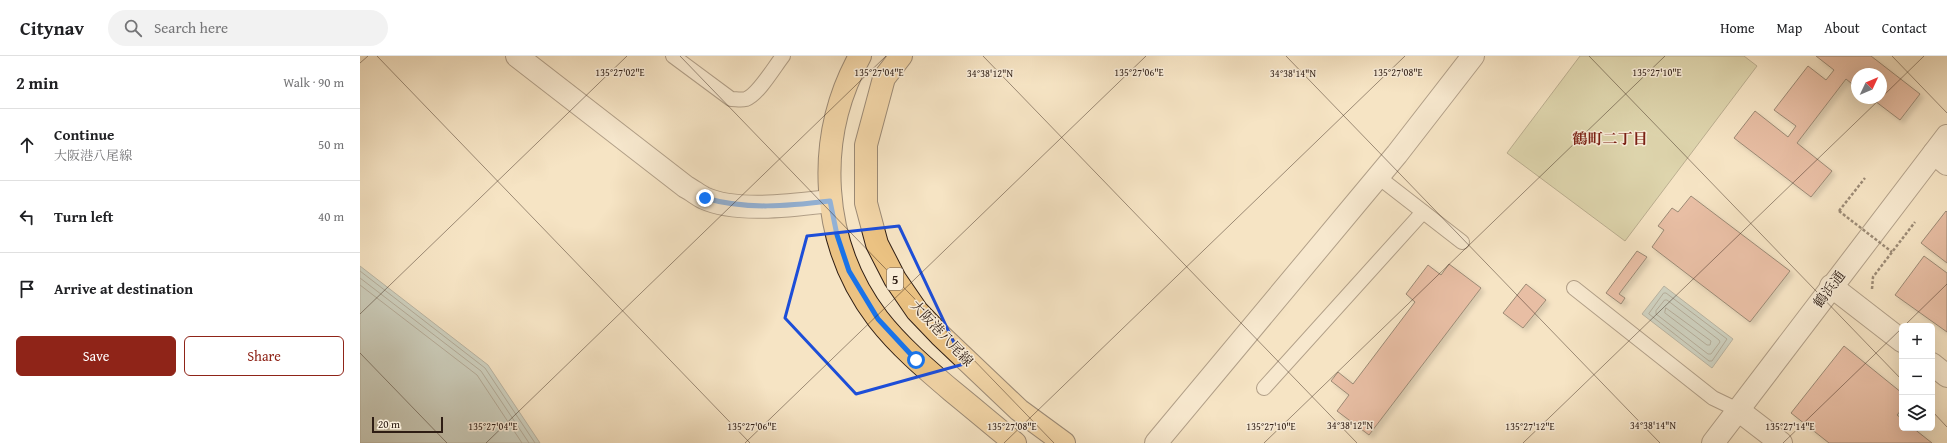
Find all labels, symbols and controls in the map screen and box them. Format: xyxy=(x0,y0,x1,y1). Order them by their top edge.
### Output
search box xyxy=(108,10,388,46)
text: Citynav xyxy=(20,14,84,42)
icon: search xyxy=(122,17,144,39)
text: Search here xyxy=(154,17,228,38)
text: Home xyxy=(1720,18,1755,38)
text: Map xyxy=(1777,18,1802,38)
text: About xyxy=(1824,18,1860,38)
text: Contact xyxy=(1882,18,1927,38)
text: 135°27'02"E xyxy=(595,65,645,80)
text: 135°27'04"E xyxy=(854,65,904,80)
text: 135°27'06"E xyxy=(1114,65,1164,80)
text: 135°27'08"E xyxy=(1373,65,1423,80)
text: 135°27'10"E xyxy=(1632,65,1682,80)
text: 34°38'12"N xyxy=(967,66,1013,81)
text: 34°38'14"N xyxy=(1270,66,1316,81)
north arrow xyxy=(1851,68,1887,104)
text: 2 min xyxy=(16,70,58,95)
text: Walk · 90 m xyxy=(283,73,344,92)
text: Continue xyxy=(54,124,115,145)
district label: 鶴町二丁目 xyxy=(1572,128,1648,149)
icon: ahead xyxy=(16,134,38,156)
text: 50 m xyxy=(318,135,344,154)
text: 大阪港八尾線 xyxy=(54,146,132,165)
route end xyxy=(696,189,714,207)
icon: left xyxy=(16,206,38,228)
text: Turn left xyxy=(54,206,113,227)
text: 40 m xyxy=(318,207,344,226)
street label: 鶴浜通 xyxy=(1808,266,1850,312)
road number: 5 xyxy=(887,268,903,290)
icon: arrive xyxy=(16,278,38,300)
text: Arrive at destination xyxy=(54,278,193,299)
street label: 大阪港八尾線 xyxy=(906,295,978,371)
map controls xyxy=(1899,323,1935,431)
button: + xyxy=(1899,323,1935,359)
button: Save xyxy=(16,336,176,376)
button: Share xyxy=(184,336,344,376)
route start xyxy=(907,351,925,369)
button: − xyxy=(1899,359,1935,395)
button: layers xyxy=(1899,395,1935,431)
scale bar xyxy=(372,415,443,434)
text: 20 m xyxy=(378,416,400,432)
text: 34°38'12"N xyxy=(1327,418,1373,433)
text: 34°38'14"N xyxy=(1630,418,1676,433)
text: 135°27'04"E xyxy=(468,419,518,434)
text: 135°27'06"E xyxy=(727,419,777,434)
text: 135°27'08"E xyxy=(987,419,1037,434)
text: 135°27'10"E xyxy=(1246,419,1296,434)
text: 135°27'12"E xyxy=(1505,419,1555,434)
text: 135°27'14"E xyxy=(1765,419,1815,434)

